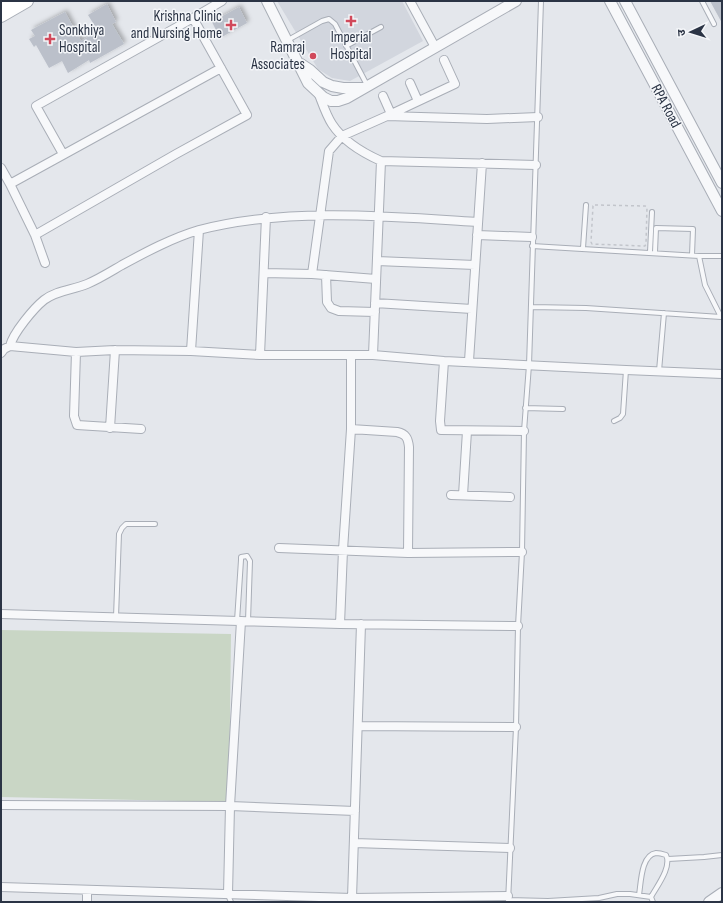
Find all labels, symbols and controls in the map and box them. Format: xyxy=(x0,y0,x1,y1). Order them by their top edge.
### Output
place label: Krishna Clinic and Nursing Home xyxy=(131,7,222,43)
north arrow xyxy=(671,12,711,52)
marker: Imperial Hospital xyxy=(345,15,357,27)
marker: Krishna Clinic and Nursing Home xyxy=(225,19,237,31)
place label: Sonkhiya Hospital xyxy=(59,21,105,57)
place label: Imperial Hospital xyxy=(330,28,372,64)
text: उ xyxy=(675,28,688,36)
marker: Sonkhiya Hospital xyxy=(44,33,56,45)
place label: Ramraj Associates xyxy=(250,38,305,74)
marker: Ramraj Associates xyxy=(308,51,318,61)
street label: RPA Road xyxy=(647,81,685,131)

